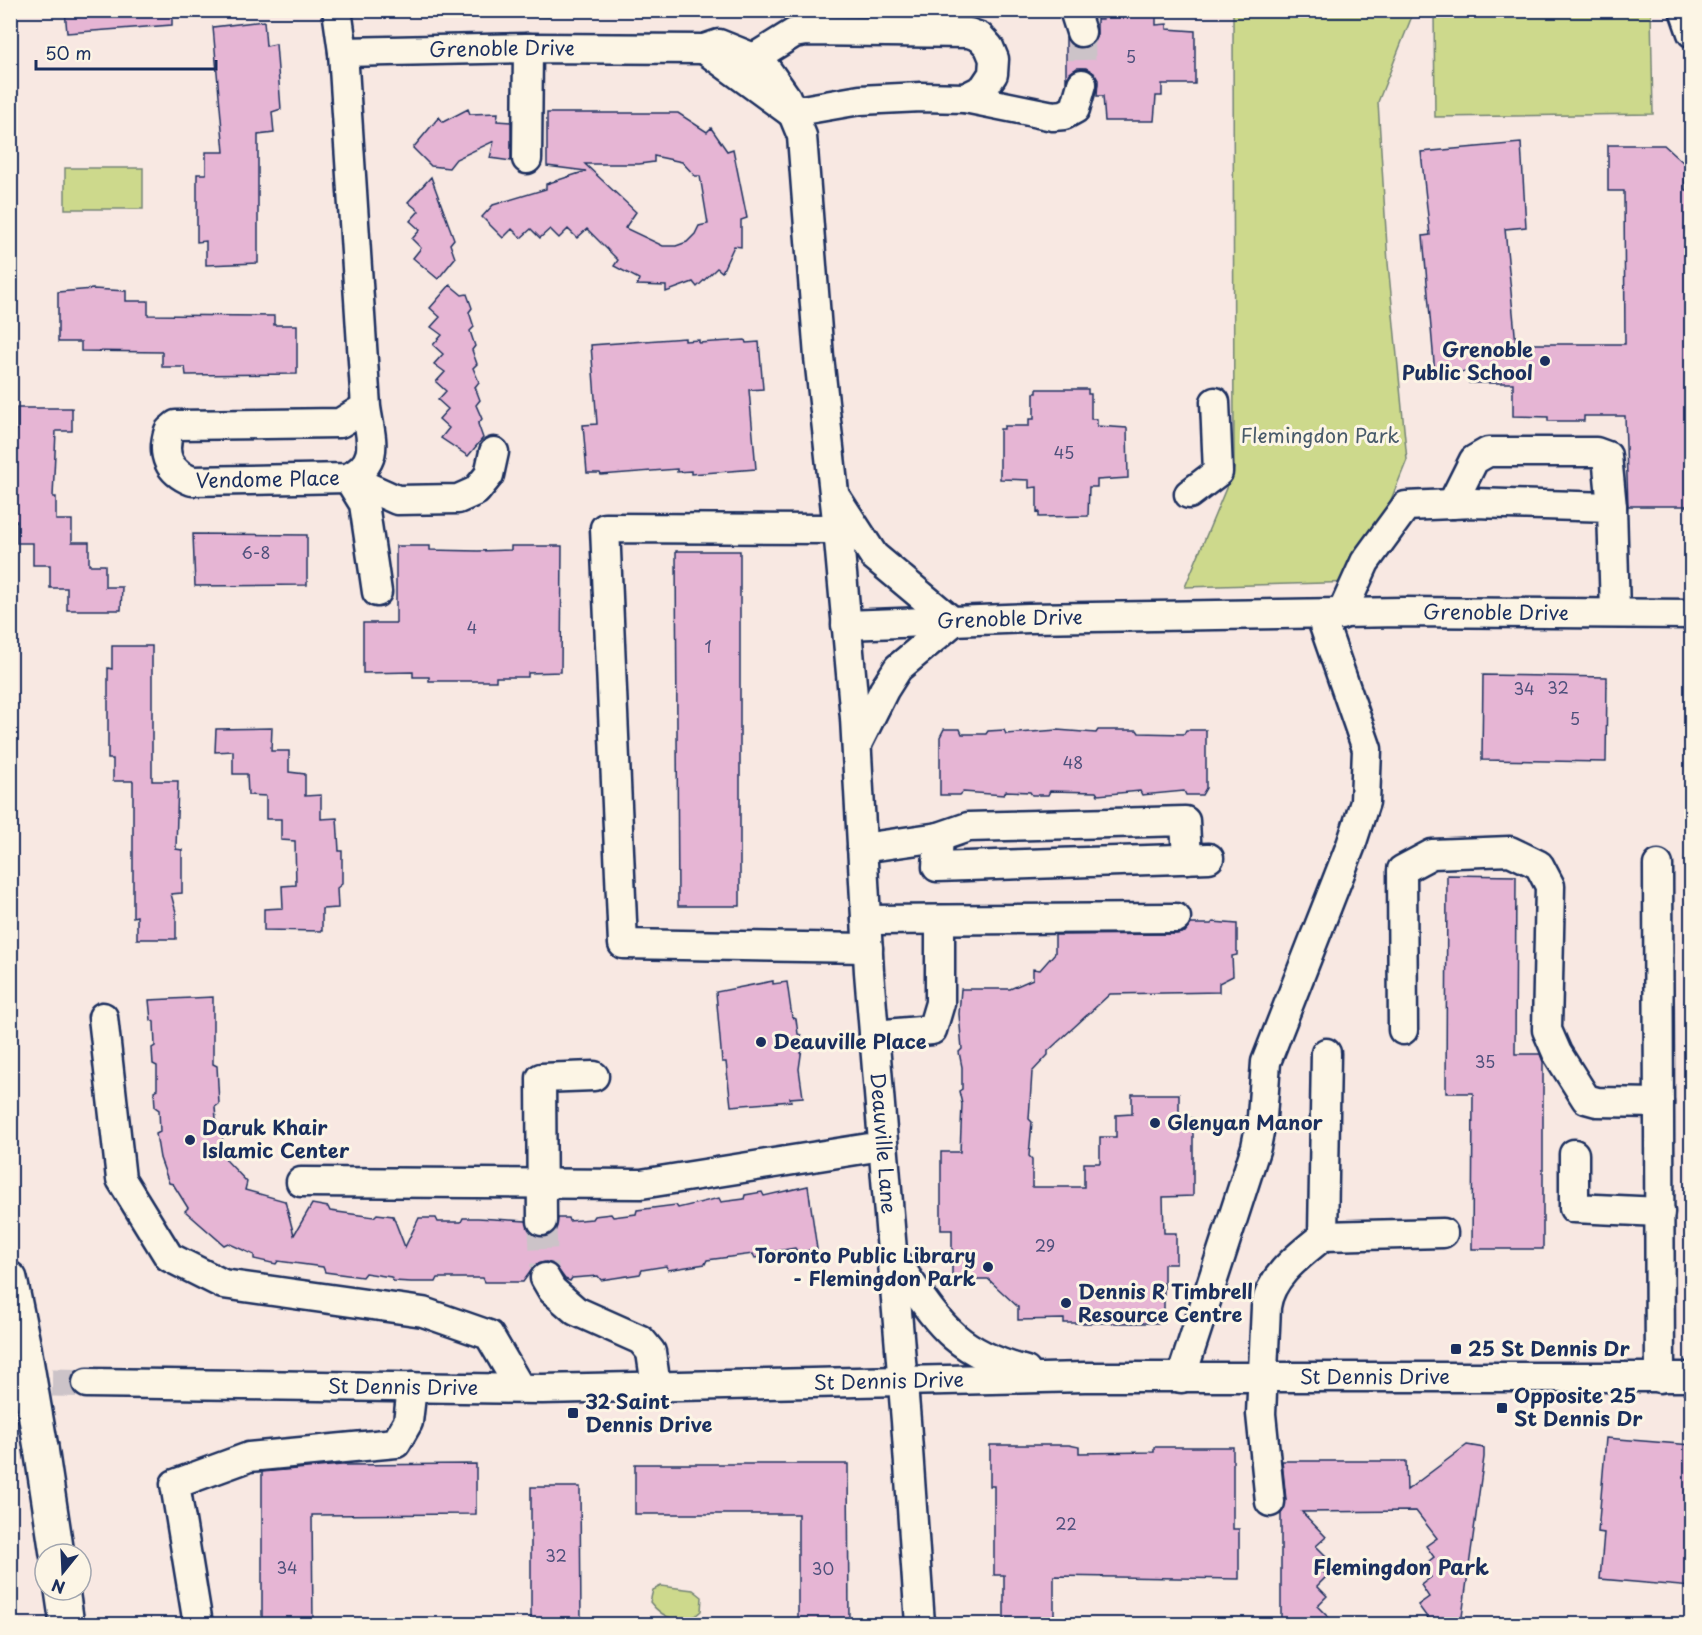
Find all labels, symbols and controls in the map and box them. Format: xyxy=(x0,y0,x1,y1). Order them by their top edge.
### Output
street label: Grenoble Drive xyxy=(429,32,575,64)
scale bar xyxy=(36,33,216,71)
text: 50 m xyxy=(45,39,92,66)
house number: 5 xyxy=(1126,44,1136,68)
place label: Grenoble Public School xyxy=(1402,334,1533,387)
marker: Grenoble Public School xyxy=(1538,354,1552,368)
park label: Flemingdon Park xyxy=(1241,420,1399,450)
house number: 45 xyxy=(1054,440,1074,464)
street label: Vendome Place xyxy=(196,462,340,495)
house number: 6-8 xyxy=(242,540,270,564)
street label: Grenoble Drive xyxy=(1423,596,1569,627)
street label: Grenoble Drive xyxy=(936,601,1083,636)
house number: 4 xyxy=(467,615,477,639)
house number: 1 xyxy=(704,634,712,658)
house number: 32 xyxy=(1547,675,1569,699)
house number: 34 xyxy=(1513,676,1535,700)
house number: 5 xyxy=(1570,706,1580,730)
house number: 48 xyxy=(1063,750,1083,774)
place label: Deauville Place xyxy=(773,1026,927,1056)
marker: Deauville Place xyxy=(754,1035,768,1049)
house number: 35 xyxy=(1475,1049,1495,1073)
street label: Deauville Lane xyxy=(863,1071,905,1215)
place label: Glenyan Manor xyxy=(1167,1107,1323,1137)
place label: Daruk Khair Islamic Center xyxy=(202,1112,350,1165)
marker: Glenyan Manor xyxy=(1148,1116,1162,1130)
marker: Daruk Khair Islamic Center xyxy=(183,1133,197,1147)
house number: 29 xyxy=(1035,1233,1055,1257)
place label: Toronto Public Library - Flemingdon Park xyxy=(755,1240,977,1293)
marker: Toronto Public Library - Flemingdon Park xyxy=(981,1260,995,1274)
place label: Dennis R Timbrell Resource Centre xyxy=(1078,1276,1253,1329)
marker: Dennis R Timbrell Resource Centre xyxy=(1059,1296,1073,1310)
place label: 25 St Dennis Dr xyxy=(1468,1333,1630,1363)
marker: 25 St Dennis Dr xyxy=(1449,1342,1463,1356)
street label: St Dennis Drive xyxy=(1300,1361,1450,1391)
street label: St Dennis Drive xyxy=(813,1364,964,1397)
street label: St Dennis Drive xyxy=(328,1370,478,1402)
place label: Opposite 25 St Dennis Dr xyxy=(1514,1380,1643,1433)
place label: 32 Saint Dennis Drive xyxy=(585,1386,712,1439)
marker: Opposite 25 St Dennis Dr xyxy=(1495,1401,1509,1415)
marker: 32 Saint Dennis Drive xyxy=(566,1406,580,1420)
house number: 22 xyxy=(1055,1511,1077,1535)
north arrow xyxy=(33,1542,93,1602)
house number: 32 xyxy=(545,1543,567,1567)
district label: Flemingdon Park xyxy=(1313,1550,1489,1582)
house number: 34 xyxy=(276,1555,298,1579)
house number: 30 xyxy=(812,1556,834,1580)
text: N xyxy=(48,1574,68,1601)

